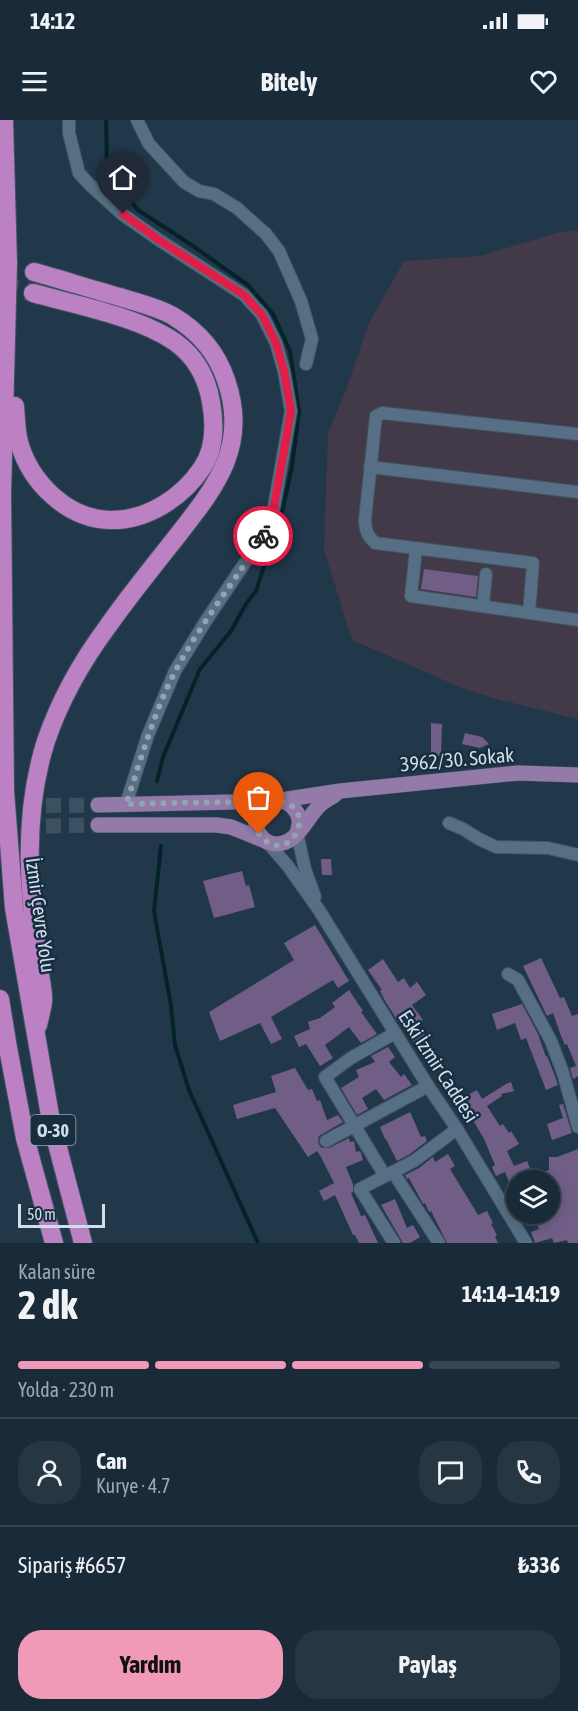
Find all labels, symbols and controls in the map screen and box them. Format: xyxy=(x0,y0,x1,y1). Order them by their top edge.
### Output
text: 14:12 xyxy=(30,8,75,34)
icon: menu xyxy=(18,65,51,98)
icon: heart xyxy=(527,65,560,98)
text: Bitely xyxy=(261,66,317,97)
pin xyxy=(97,152,148,214)
icon: home xyxy=(106,161,139,194)
courier xyxy=(233,506,293,566)
icon: bike xyxy=(247,520,280,553)
street label: 3962/30. Sokak xyxy=(399,743,515,775)
pin xyxy=(233,772,284,834)
icon: bag xyxy=(242,781,275,814)
street label: İzmir Çevre Yolu xyxy=(22,856,60,974)
street label: Eski İzmir Caddesi xyxy=(394,1006,484,1126)
road number: O-30 xyxy=(31,1115,76,1145)
map controls xyxy=(506,1170,560,1224)
button: layers xyxy=(506,1170,560,1224)
scale bar xyxy=(18,1201,105,1228)
text: 50 m xyxy=(27,1205,56,1223)
text: Kalan süre xyxy=(18,1260,95,1283)
text: 14:14–14:19 xyxy=(462,1281,560,1307)
text: 2 dk xyxy=(18,1283,77,1327)
text: Yolda · 230 m xyxy=(18,1378,114,1401)
button: person xyxy=(18,1441,81,1504)
button: chat xyxy=(419,1441,482,1504)
button: phone xyxy=(497,1441,560,1504)
text: Can xyxy=(96,1448,127,1474)
text: Kurye · 4.7 xyxy=(96,1474,170,1497)
text: Sipariş #6657 xyxy=(18,1552,126,1578)
text: ₺336 xyxy=(518,1552,560,1578)
button: Yardım xyxy=(18,1630,283,1699)
button: Paylaş xyxy=(295,1630,560,1699)

